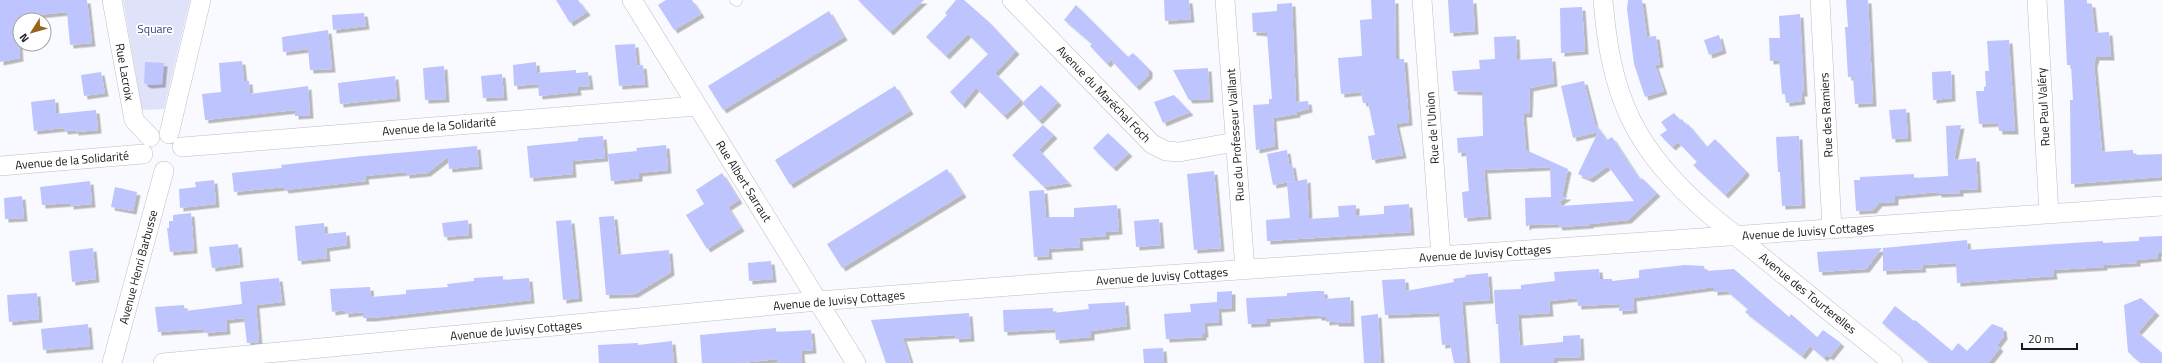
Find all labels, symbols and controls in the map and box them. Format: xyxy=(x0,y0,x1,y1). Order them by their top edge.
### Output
north arrow xyxy=(12,12,52,52)
park label: Square xyxy=(137,19,173,38)
text: N xyxy=(15,30,33,46)
street label: Avenue du Maréchal Foch xyxy=(1052,41,1156,147)
street label: Rue Lacroix xyxy=(111,42,139,103)
street label: Rue du Professeur Vaillant xyxy=(1221,67,1249,202)
street label: Rue Paul Valéry xyxy=(2031,67,2055,147)
street label: Rue des Ramiers xyxy=(1814,72,1838,158)
street label: Rue de l'Union xyxy=(1420,91,1444,165)
street label: Avenue de la Solidarité xyxy=(381,112,497,140)
street label: Rue Albert Sarraut xyxy=(711,136,777,226)
street label: Avenue de la Solidarité xyxy=(14,146,130,174)
street label: Avenue Henri Barbusse xyxy=(114,208,162,326)
street label: Avenue de Juvisy Cottages xyxy=(1741,217,1875,245)
street label: Avenue de Juvisy Cottages xyxy=(1418,239,1552,267)
street label: Avenue des Tourterelles xyxy=(1755,248,1861,339)
street label: Avenue de Juvisy Cottages xyxy=(1095,262,1229,290)
street label: Avenue de Juvisy Cottages xyxy=(772,285,906,315)
street label: Avenue de Juvisy Cottages xyxy=(449,315,583,345)
scale bar xyxy=(2022,325,2077,351)
text: 20 m xyxy=(2028,329,2054,348)

